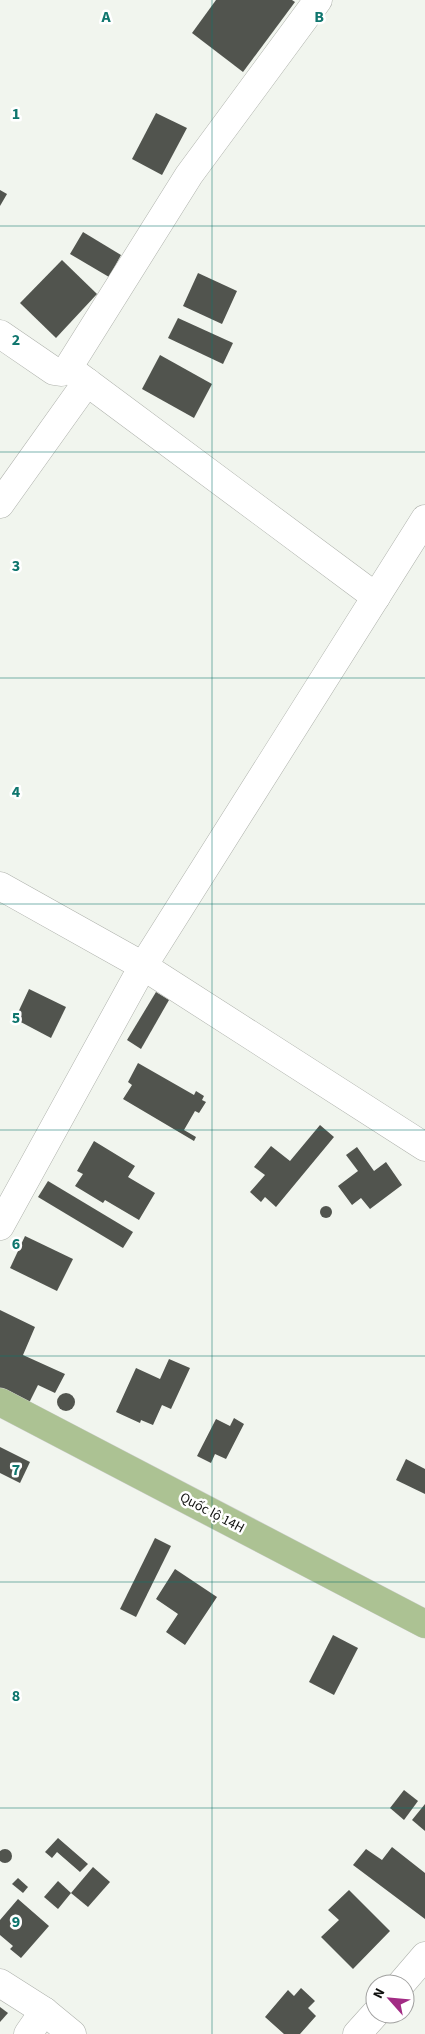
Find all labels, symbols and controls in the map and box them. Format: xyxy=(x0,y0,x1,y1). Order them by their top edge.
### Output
text: A xyxy=(100,6,111,28)
text: B xyxy=(314,6,324,28)
text: 1 xyxy=(12,103,20,125)
text: 2 xyxy=(12,329,20,351)
text: 3 xyxy=(12,555,20,577)
text: 4 xyxy=(12,781,21,803)
text: 5 xyxy=(12,1007,20,1029)
text: 6 xyxy=(12,1233,20,1255)
text: 7 xyxy=(12,1459,20,1481)
street label: Quốc lộ 14H xyxy=(176,1488,248,1538)
text: 8 xyxy=(12,1685,20,1707)
text: 9 xyxy=(12,1911,20,1933)
north arrow xyxy=(365,1974,415,2024)
text: N xyxy=(368,1985,390,2002)

